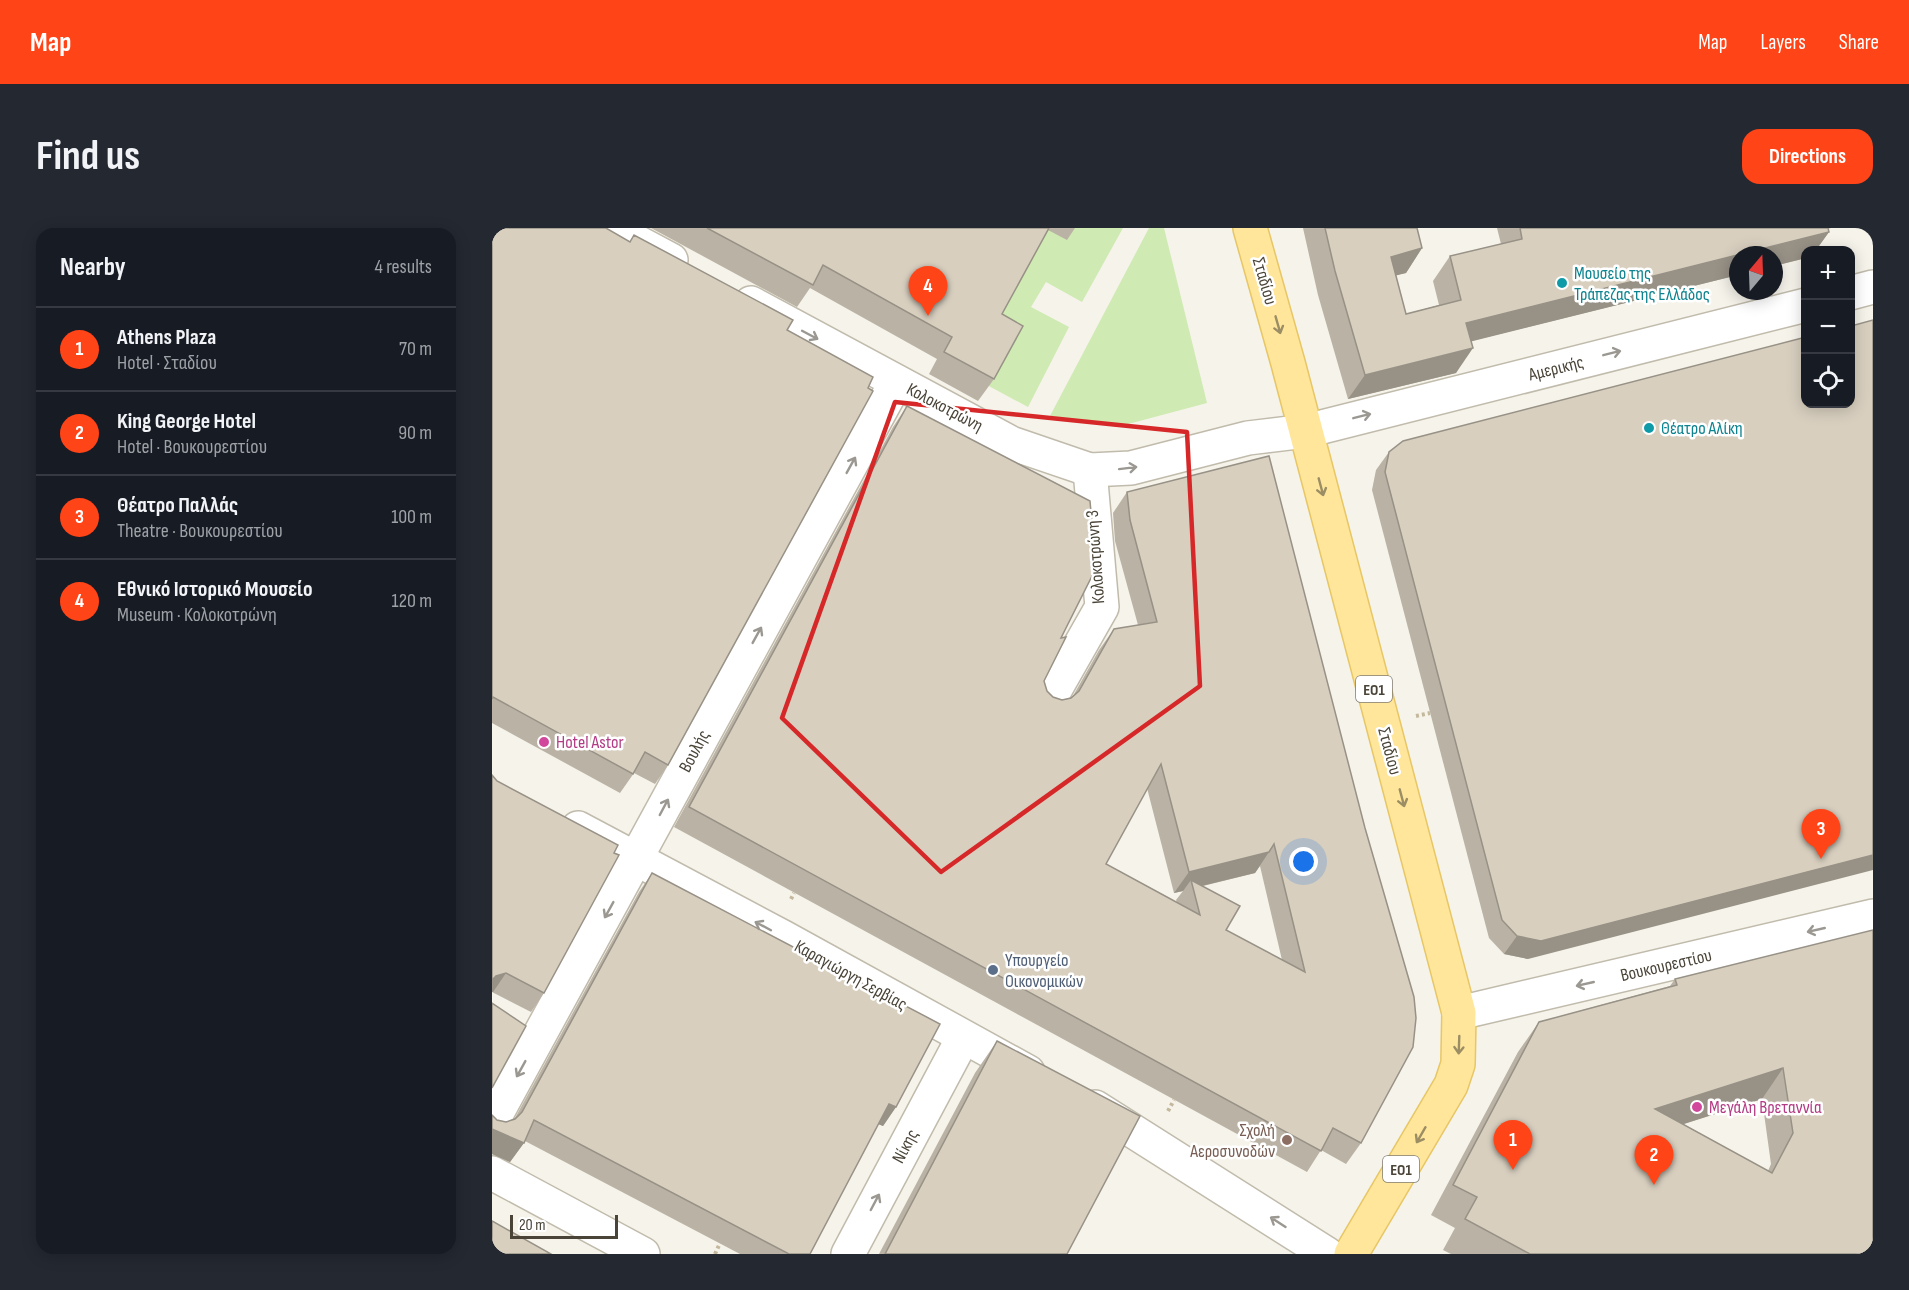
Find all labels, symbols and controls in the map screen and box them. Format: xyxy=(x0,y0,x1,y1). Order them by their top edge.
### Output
text: Map xyxy=(30,26,71,59)
text: Map xyxy=(1698,30,1727,55)
text: Layers xyxy=(1760,30,1806,55)
text: Share xyxy=(1839,30,1879,55)
button: Directions xyxy=(1742,129,1873,184)
text: Find us xyxy=(36,131,140,182)
north arrow xyxy=(1729,246,1783,300)
map controls xyxy=(1801,246,1855,408)
button: + xyxy=(1801,246,1855,300)
text: Nearby xyxy=(60,252,126,283)
text: 4 results xyxy=(375,255,432,279)
street label: Σταδίου xyxy=(1248,255,1281,307)
place label: Μουσείο της Τράπεζας της Ελλάδος xyxy=(1574,263,1710,305)
pin: 4 xyxy=(908,266,948,316)
marker: Μουσείο της Τράπεζας της Ελλάδος xyxy=(1555,276,1569,290)
button: − xyxy=(1801,300,1855,354)
one-way arrow xyxy=(1272,315,1284,334)
text: Athens Plaza xyxy=(117,324,216,351)
one-way arrow xyxy=(801,330,819,341)
text: 1 xyxy=(76,337,83,361)
text: 70 m xyxy=(399,337,432,361)
one-way arrow xyxy=(1603,347,1622,359)
text: Hotel · Σταδίου xyxy=(117,351,217,375)
street label: Αμερικής xyxy=(1525,352,1586,386)
button: locate xyxy=(1801,354,1855,408)
street label: Κολοκοτρώνη xyxy=(903,379,987,436)
text: King George Hotel xyxy=(117,408,256,435)
one-way arrow xyxy=(1352,410,1371,422)
place label: Θέατρο Αλίκη xyxy=(1661,418,1743,439)
text: 2 xyxy=(75,421,84,445)
text: 90 m xyxy=(398,421,432,445)
marker: Θέατρο Αλίκη xyxy=(1642,421,1656,435)
text: Hotel · Βουκουρεστίου xyxy=(117,435,267,459)
one-way arrow xyxy=(845,456,857,473)
one-way arrow xyxy=(1117,462,1137,473)
one-way arrow xyxy=(1315,478,1327,497)
text: Θέατρο Παλλάς xyxy=(117,492,238,519)
text: 3 xyxy=(75,505,84,529)
text: 100 m xyxy=(391,505,432,529)
street label: Κολοκοτρώνη 3 xyxy=(1082,509,1109,605)
text: Theatre · Βουκουρεστίου xyxy=(117,519,283,543)
text: Εθνικό Ιστορικό Μουσείο xyxy=(117,576,313,603)
text: 4 xyxy=(75,589,84,613)
text: 120 m xyxy=(392,589,432,613)
text: Museum · Κολοκοτρώνη xyxy=(117,603,277,627)
one-way arrow xyxy=(751,627,763,644)
road number: ΕΟ1 xyxy=(1356,676,1392,702)
street label: Σταδίου xyxy=(1373,725,1406,777)
street label: Βουλής xyxy=(675,727,714,776)
place label: Hotel Astor xyxy=(556,732,624,753)
marker: Hotel Astor xyxy=(537,735,551,749)
one-way arrow xyxy=(1397,788,1409,807)
one-way arrow xyxy=(659,799,671,817)
pin: 3 xyxy=(1802,810,1840,859)
your location xyxy=(1289,847,1318,876)
one-way arrow xyxy=(603,901,615,918)
one-way arrow xyxy=(755,920,772,932)
one-way arrow xyxy=(1807,924,1826,936)
street label: Καραγιώργη Σερβίας xyxy=(791,936,911,1015)
street label: Βουκουρεστίου xyxy=(1618,945,1714,986)
place label: Υπουργείο Οικονομικών xyxy=(1005,950,1083,992)
marker: Υπουργείο Οικονομικών xyxy=(986,963,1000,977)
one-way arrow xyxy=(1576,978,1595,990)
one-way arrow xyxy=(1454,1034,1465,1054)
one-way arrow xyxy=(515,1060,527,1077)
place label: Μεγάλη Βρεταννία xyxy=(1709,1097,1822,1118)
marker: Μεγάλη Βρεταννία xyxy=(1690,1100,1704,1114)
place label: Σχολή Αεροσυνοδών xyxy=(1189,1120,1275,1162)
pin: 1 xyxy=(1494,1120,1532,1170)
street label: Νίκης xyxy=(888,1126,923,1167)
one-way arrow xyxy=(1415,1126,1427,1143)
marker: Σχολή Αεροσυνοδών xyxy=(1280,1133,1294,1147)
pin: 2 xyxy=(1634,1136,1674,1185)
road number: ΕΟ1 xyxy=(1383,1156,1419,1182)
one-way arrow xyxy=(870,1194,881,1212)
scale bar xyxy=(510,1212,618,1240)
text: 20 m xyxy=(519,1216,546,1235)
one-way arrow xyxy=(1270,1216,1286,1228)

